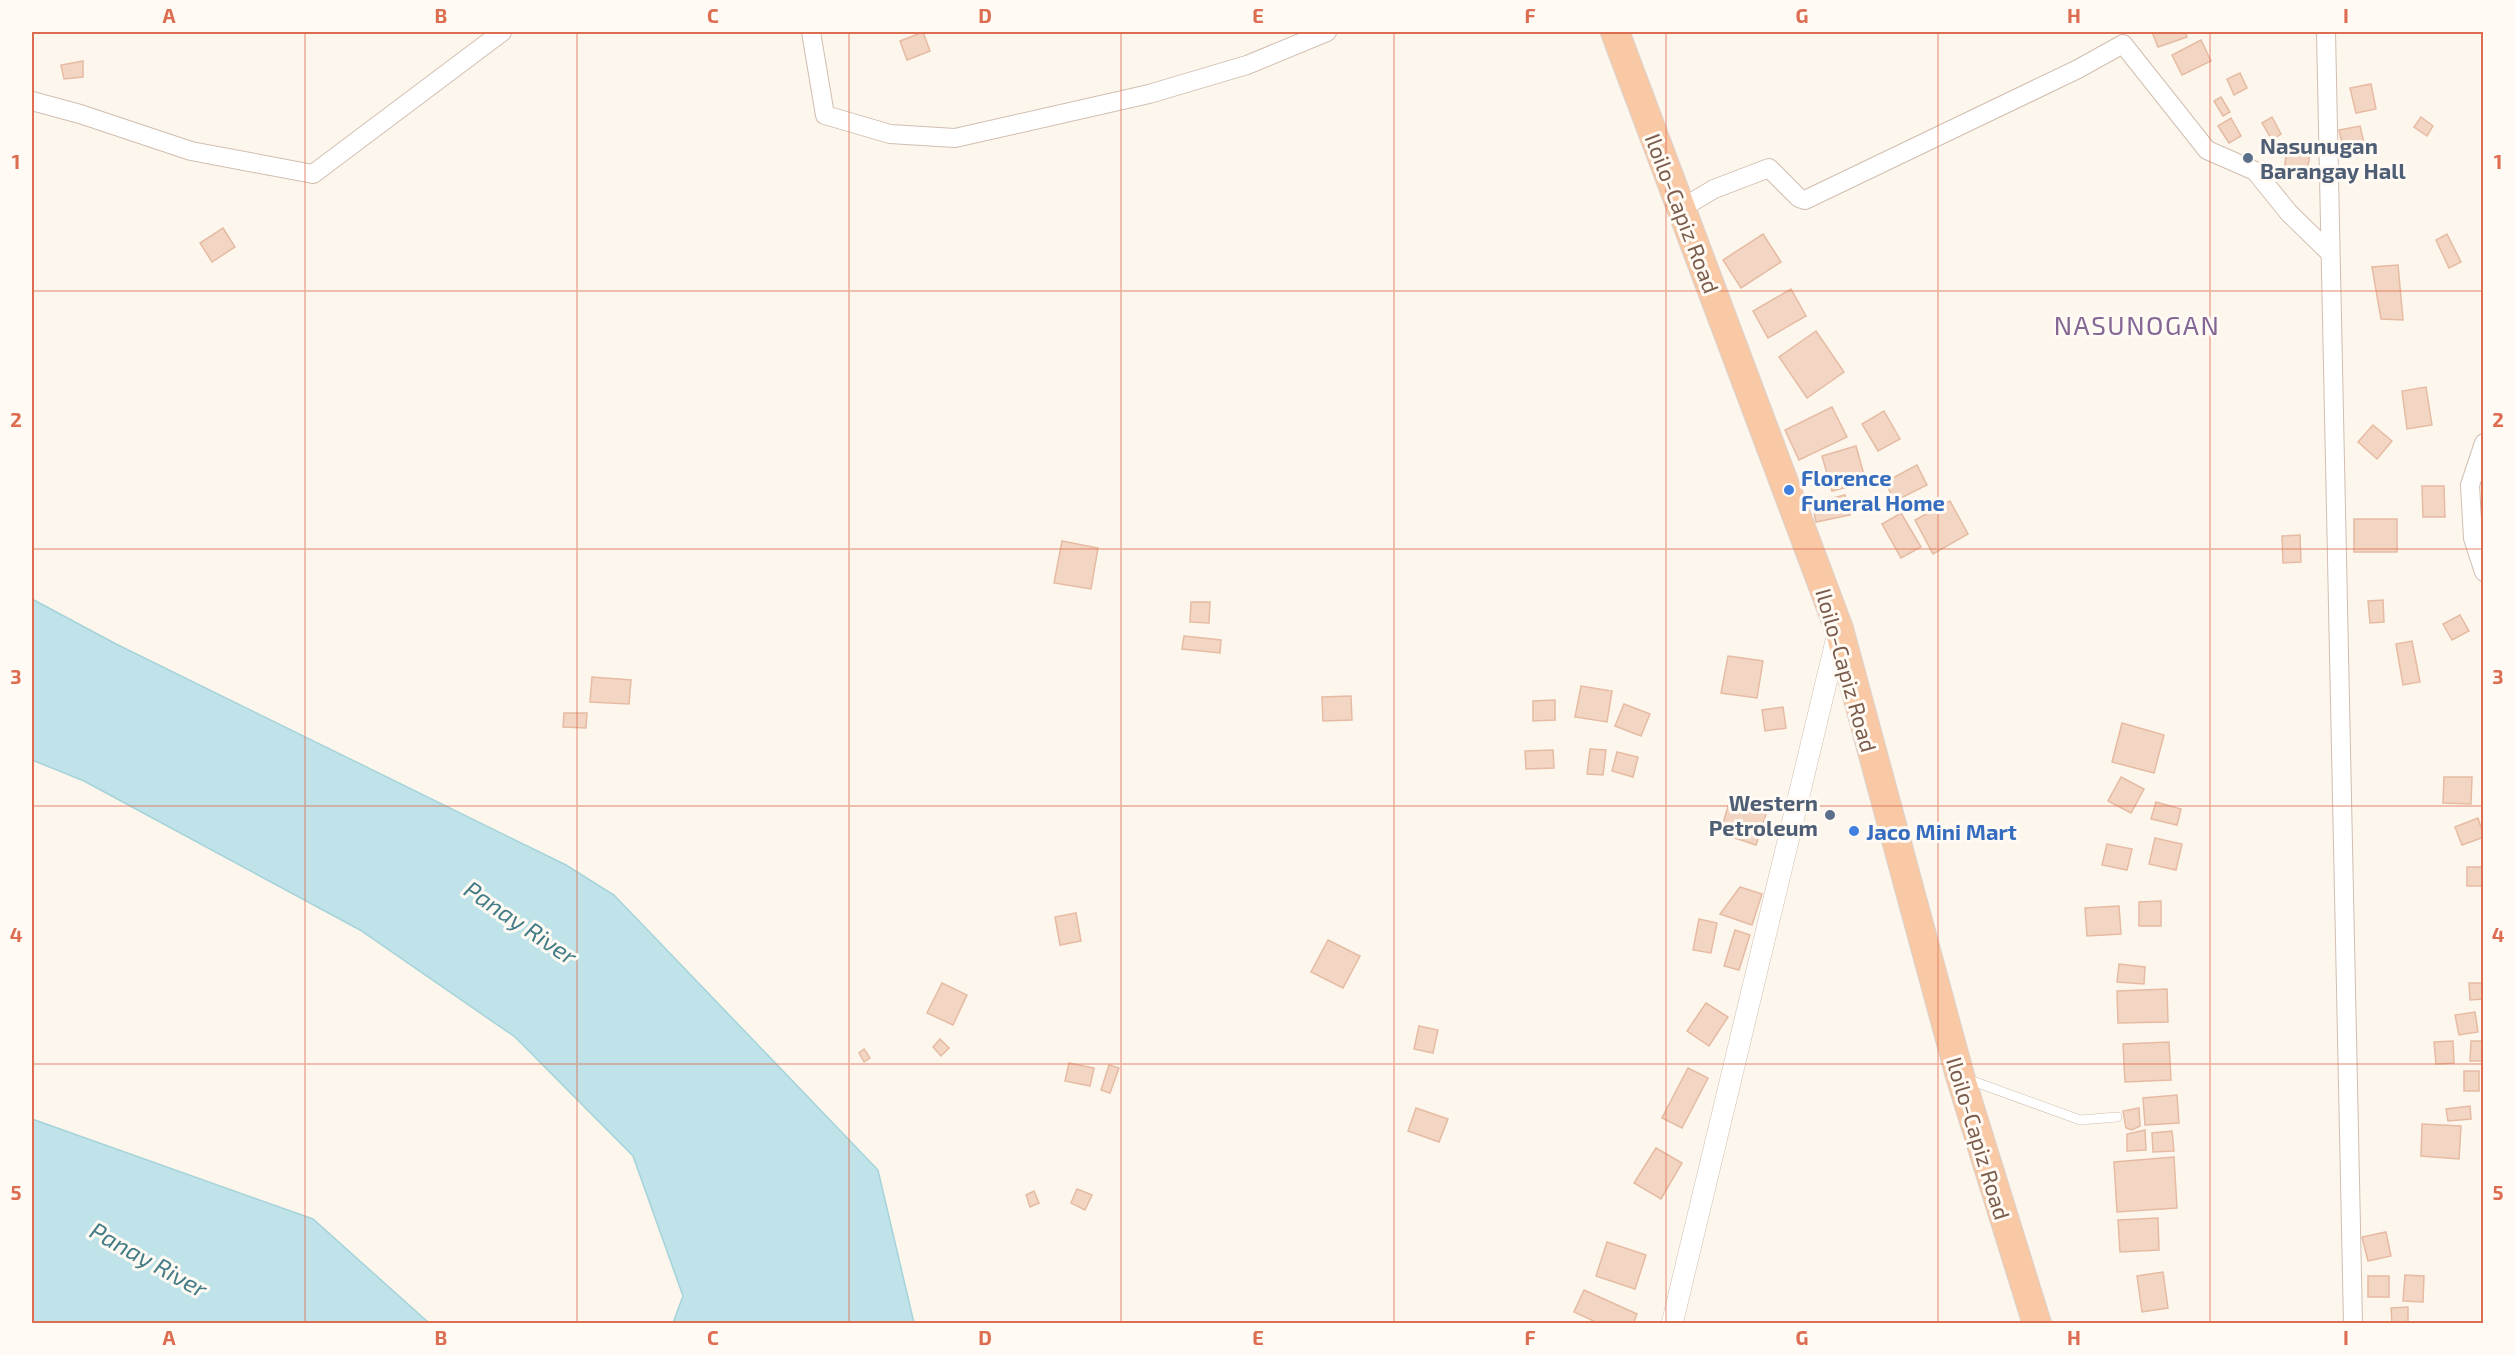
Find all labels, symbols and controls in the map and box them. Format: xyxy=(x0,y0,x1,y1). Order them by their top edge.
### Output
text: A xyxy=(162,3,176,27)
text: B xyxy=(435,3,447,27)
text: C xyxy=(707,3,719,27)
text: D xyxy=(978,3,992,27)
text: E xyxy=(1252,3,1264,27)
text: F xyxy=(1524,3,1536,27)
text: G xyxy=(1796,3,1808,27)
text: H xyxy=(2067,3,2081,27)
text: I xyxy=(2343,3,2349,27)
street label: Iloilo-Capiz Road xyxy=(1641,130,1725,296)
place label: Nasunugan Barangay Hall xyxy=(2260,132,2407,184)
text: 1 xyxy=(12,149,20,173)
text: 1 xyxy=(2494,149,2502,173)
marker: Nasunugan Barangay Hall xyxy=(2241,151,2255,165)
district label: NASUNOGAN xyxy=(2054,309,2220,340)
text: 2 xyxy=(10,407,22,431)
text: 2 xyxy=(2492,407,2504,431)
place label: Florence Funeral Home xyxy=(1801,464,1945,515)
marker: Florence Funeral Home xyxy=(1782,483,1796,497)
street label: Iloilo-Capiz Road xyxy=(1811,585,1883,755)
text: 3 xyxy=(10,664,22,688)
text: 3 xyxy=(2492,664,2504,688)
place label: Western Petroleum xyxy=(1709,789,1818,840)
marker: Western Petroleum xyxy=(1823,808,1837,822)
place label: Jaco Mini Mart xyxy=(1866,818,2017,844)
marker: Jaco Mini Mart xyxy=(1847,824,1861,838)
water label: Panay River xyxy=(459,874,583,970)
text: 4 xyxy=(10,922,23,946)
text: 4 xyxy=(2492,922,2505,946)
street label: Iloilo-Capiz Road xyxy=(1942,1053,2016,1223)
text: 5 xyxy=(10,1180,22,1204)
text: 5 xyxy=(2492,1180,2504,1204)
water label: Panay River xyxy=(85,1215,213,1303)
text: A xyxy=(162,1325,176,1349)
text: B xyxy=(435,1325,447,1349)
text: C xyxy=(707,1325,719,1349)
text: D xyxy=(978,1325,992,1349)
text: E xyxy=(1252,1325,1264,1349)
text: F xyxy=(1524,1325,1536,1349)
text: G xyxy=(1796,1325,1808,1349)
text: H xyxy=(2067,1325,2081,1349)
text: I xyxy=(2343,1325,2349,1349)

